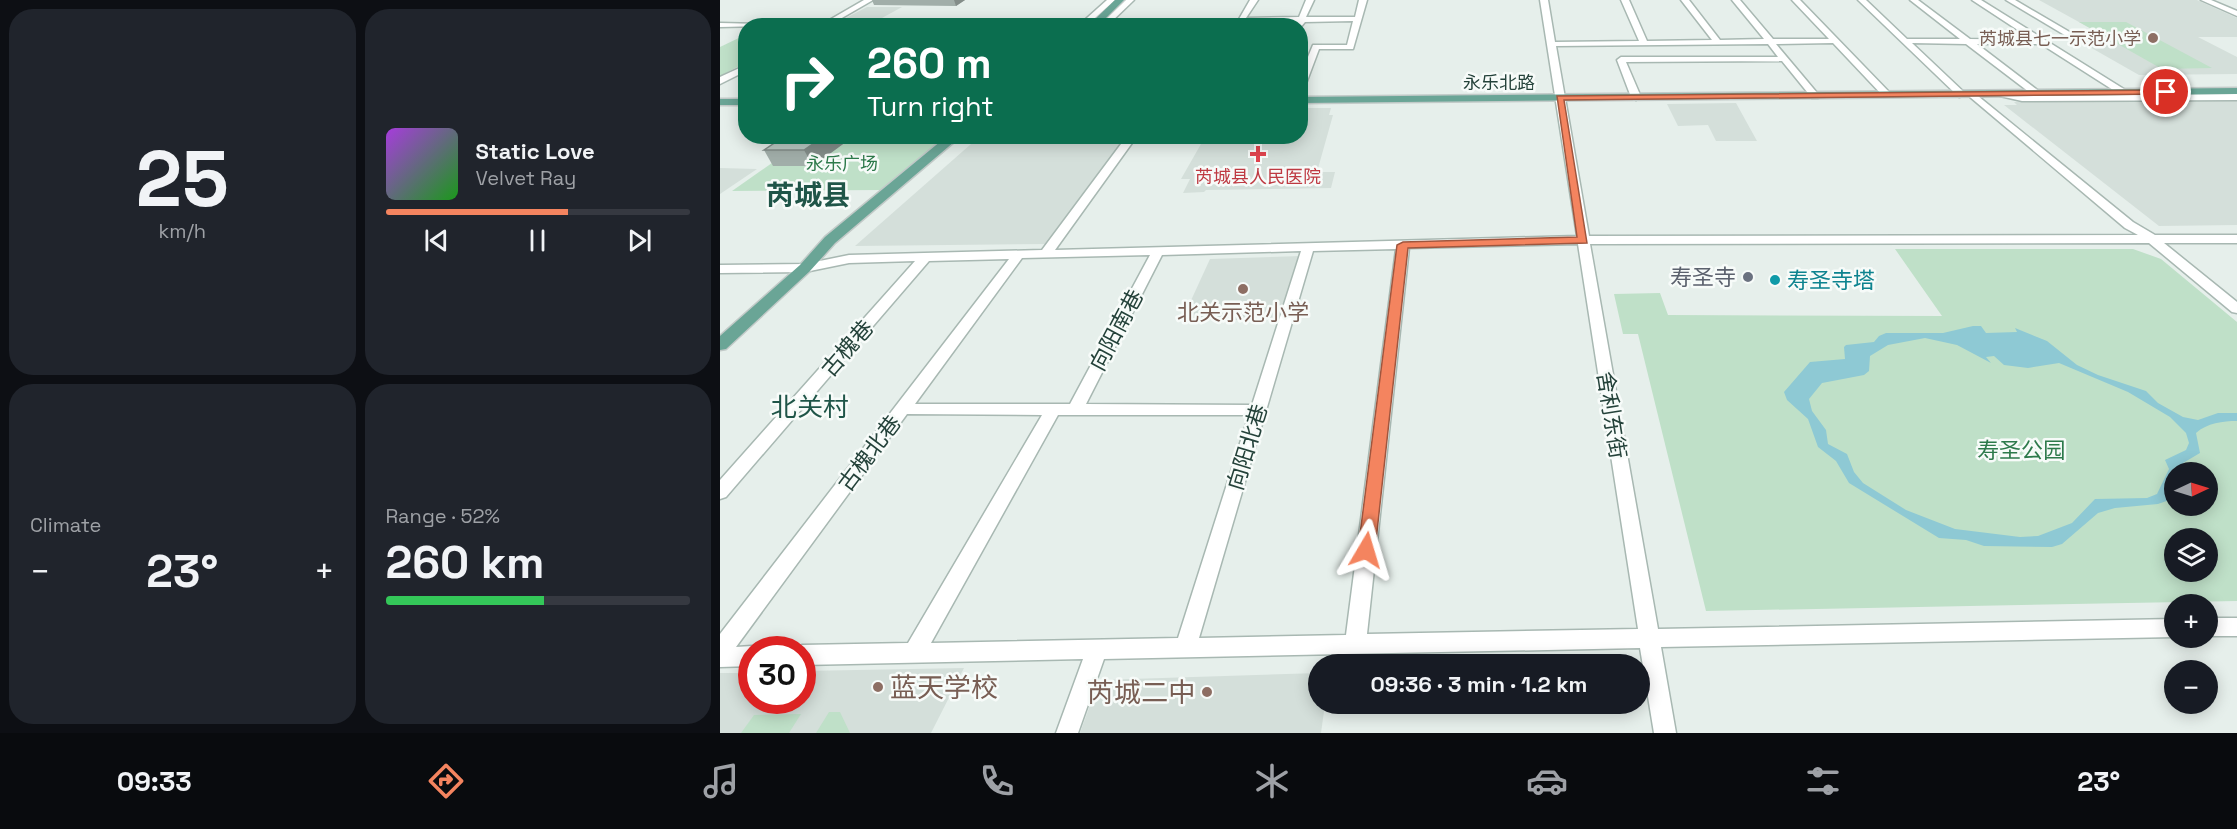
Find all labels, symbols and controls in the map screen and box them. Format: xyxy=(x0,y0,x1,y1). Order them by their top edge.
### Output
place label: 芮城县七一示范小学 xyxy=(1979,27,2141,50)
marker: 芮城县七一示范小学 xyxy=(2146,31,2160,45)
text: 260 m xyxy=(867,37,992,90)
icon: right xyxy=(768,42,846,120)
pin xyxy=(2140,66,2191,117)
street label: 永乐北路 xyxy=(1463,71,1535,94)
icon: arrive xyxy=(2149,75,2182,108)
text: Turn right xyxy=(867,89,994,124)
text: 25 xyxy=(136,129,229,229)
text: Static Love xyxy=(476,137,595,165)
marker: 芮城县人民医院 xyxy=(1249,145,1267,163)
park label: 永乐广场 xyxy=(806,152,878,175)
text: Velvet Ray xyxy=(476,165,576,191)
place label: 芮城县人民医院 xyxy=(1195,165,1321,188)
district label: 芮城县 xyxy=(766,177,850,213)
text: km/h xyxy=(158,218,206,244)
icon: previous xyxy=(420,224,453,257)
icon: pause xyxy=(521,224,554,257)
icon: next xyxy=(623,224,656,257)
place label: 寿圣寺 xyxy=(1670,263,1736,291)
place label: 寿圣寺塔 xyxy=(1787,266,1875,294)
marker: 寿圣寺 xyxy=(1741,270,1755,284)
marker: 寿圣寺塔 xyxy=(1768,273,1782,287)
marker: 北关示范小学 xyxy=(1236,282,1250,296)
street label: 向阳南巷 xyxy=(1083,285,1149,375)
place label: 北关示范小学 xyxy=(1177,298,1309,326)
street label: 古槐巷 xyxy=(815,314,879,382)
street label: 舍利东街 xyxy=(1591,369,1633,461)
district label: 北关村 xyxy=(771,390,849,424)
street label: 向阳北巷 xyxy=(1221,401,1273,493)
street label: 古槐北巷 xyxy=(831,409,907,497)
park label: 寿圣公园 xyxy=(1977,436,2065,464)
north arrow xyxy=(2164,462,2218,516)
map controls xyxy=(2164,462,2218,714)
text: Range · 52% xyxy=(386,503,500,529)
text: Climate xyxy=(30,512,101,538)
position arrow xyxy=(1334,518,1398,582)
button: layers xyxy=(2164,528,2218,582)
text: 260 km xyxy=(386,534,544,591)
text: 23° xyxy=(146,543,218,600)
text: − xyxy=(30,551,50,593)
text: + xyxy=(314,551,334,593)
button: + xyxy=(2164,594,2218,648)
speed limit sign: 30 xyxy=(738,636,816,714)
button: − xyxy=(2164,660,2218,714)
place label: 蓝天学校 xyxy=(890,670,998,705)
text: 09:36 · 3 min · 1.2 km xyxy=(1371,670,1587,698)
place label: 芮城二中 xyxy=(1087,675,1195,710)
marker: 蓝天学校 xyxy=(871,680,885,694)
marker: 芮城二中 xyxy=(1200,685,1214,699)
icon: directions xyxy=(425,760,467,802)
icon: music xyxy=(700,760,742,802)
icon: phone xyxy=(976,760,1018,802)
icon: climate xyxy=(1251,760,1293,802)
icon: car xyxy=(1526,760,1568,802)
icon: filters xyxy=(1802,760,1844,802)
text: 09:33 xyxy=(117,764,192,799)
text: 23° xyxy=(2077,764,2120,799)

